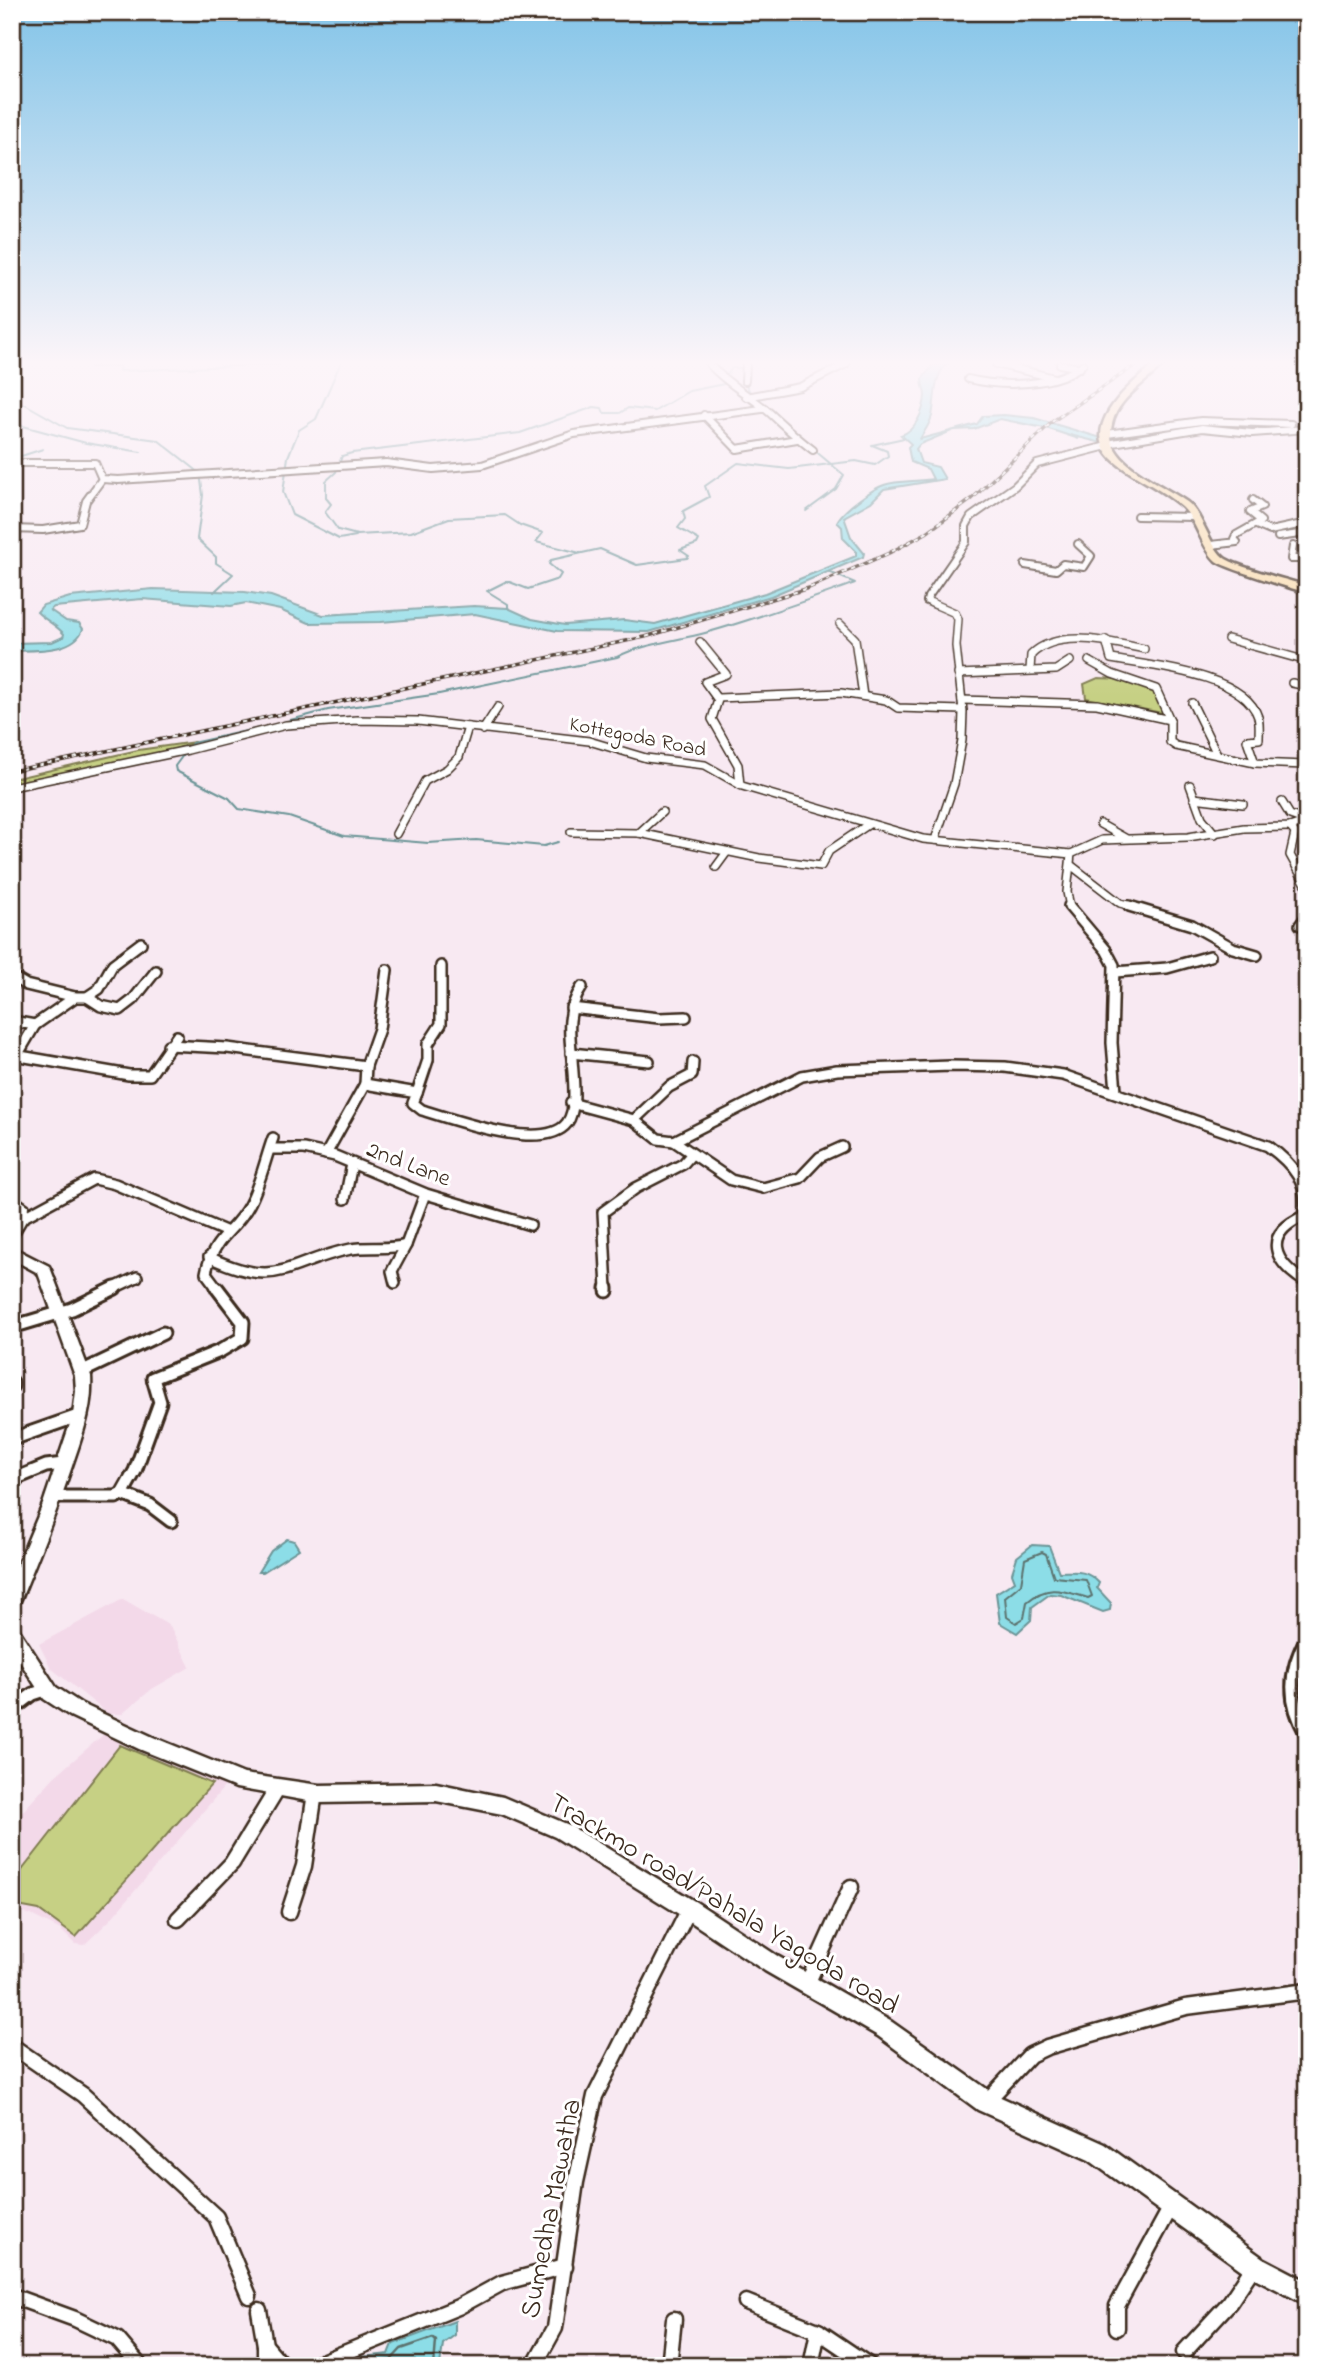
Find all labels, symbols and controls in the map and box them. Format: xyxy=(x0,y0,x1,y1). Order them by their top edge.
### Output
street label: Kottegoda Road xyxy=(566,710,709,768)
street label: 2nd Lane xyxy=(361,1133,456,1197)
street label: Trackmo road/Pahala Yagoda road xyxy=(540,1784,907,2026)
street label: Sumedha Mawatha xyxy=(511,2095,594,2322)

